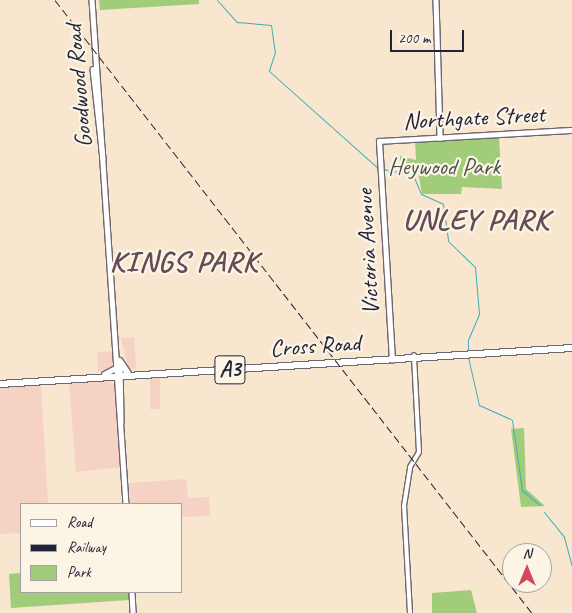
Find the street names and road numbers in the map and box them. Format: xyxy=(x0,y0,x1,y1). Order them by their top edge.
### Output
street label: Goodwood Road xyxy=(59,24,99,148)
street label: Northgate Street xyxy=(402,100,546,136)
street label: Victoria Avenue xyxy=(350,188,386,316)
street label: Cross Road xyxy=(269,328,361,364)
road number: A3 xyxy=(214,350,246,390)

